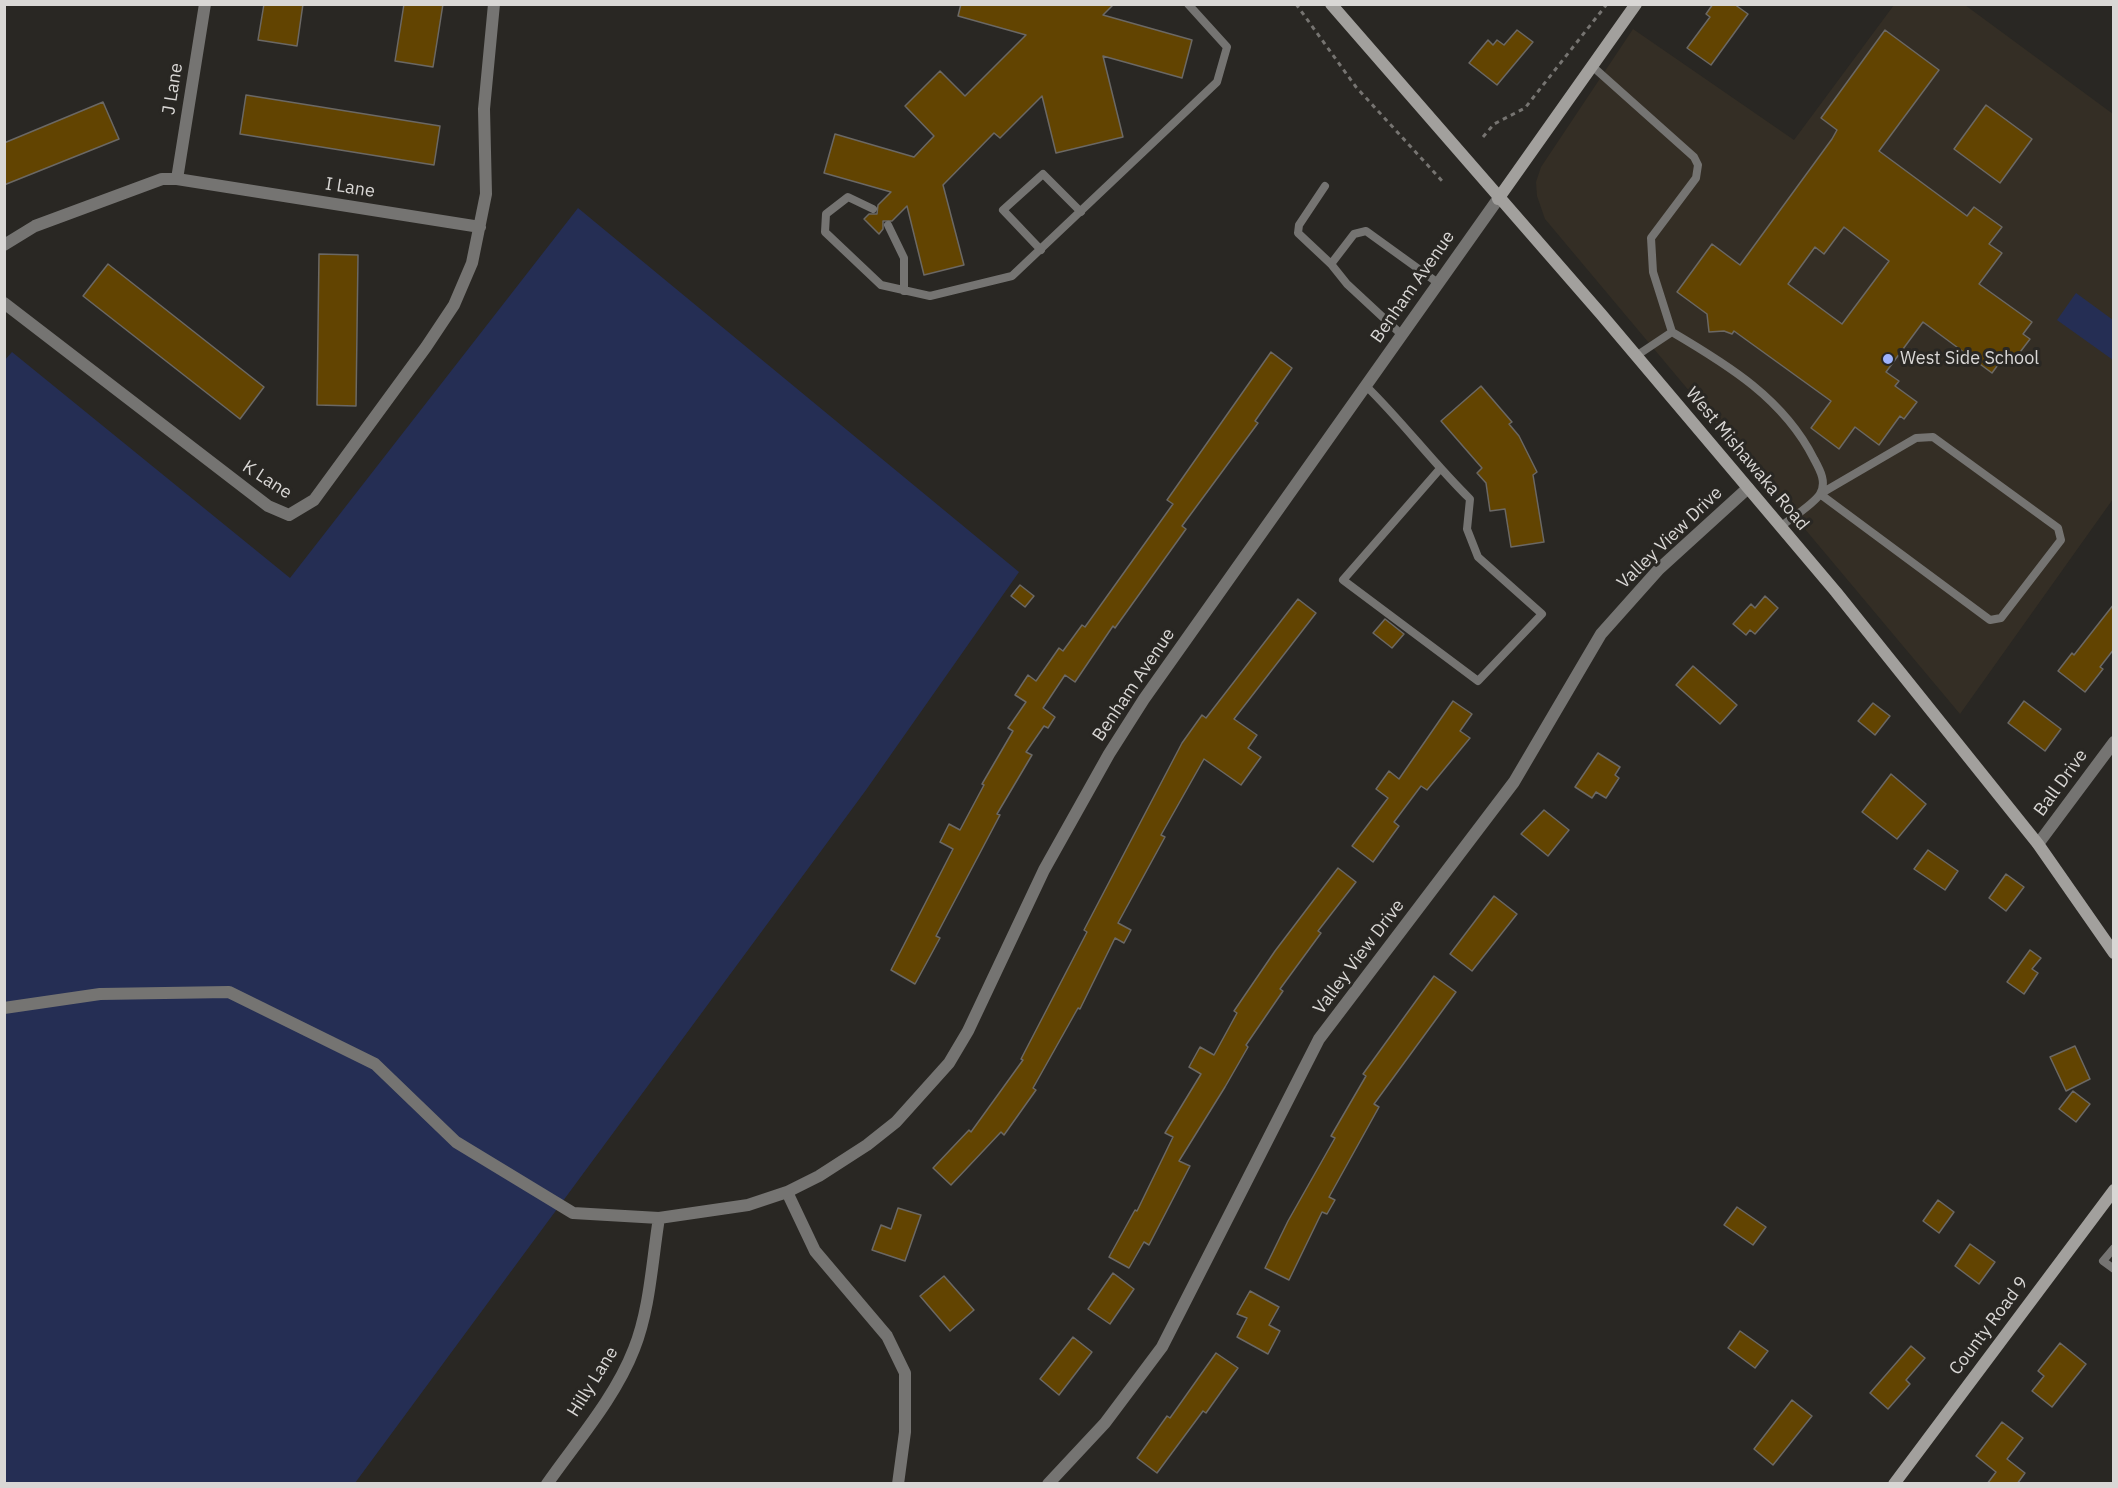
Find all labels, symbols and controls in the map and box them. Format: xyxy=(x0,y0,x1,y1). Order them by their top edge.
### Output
street label: J Lane xyxy=(158,62,188,116)
street label: I Lane xyxy=(324,173,376,203)
street label: Benham Avenue xyxy=(1366,227,1460,347)
place label: West Side School xyxy=(1900,348,2039,370)
marker: West Side School xyxy=(1881,352,1895,366)
street label: West Mishawaka Road xyxy=(1681,383,1813,535)
street label: K Lane xyxy=(238,456,296,504)
street label: Valley View Drive xyxy=(1613,482,1727,594)
street label: Benham Avenue xyxy=(1088,624,1180,746)
street label: Ball Drive xyxy=(2030,745,2092,821)
street label: Valley View Drive xyxy=(1309,895,1409,1019)
street label: County Road 9 xyxy=(1945,1273,2033,1379)
street label: Hilly Lane xyxy=(563,1343,623,1421)

